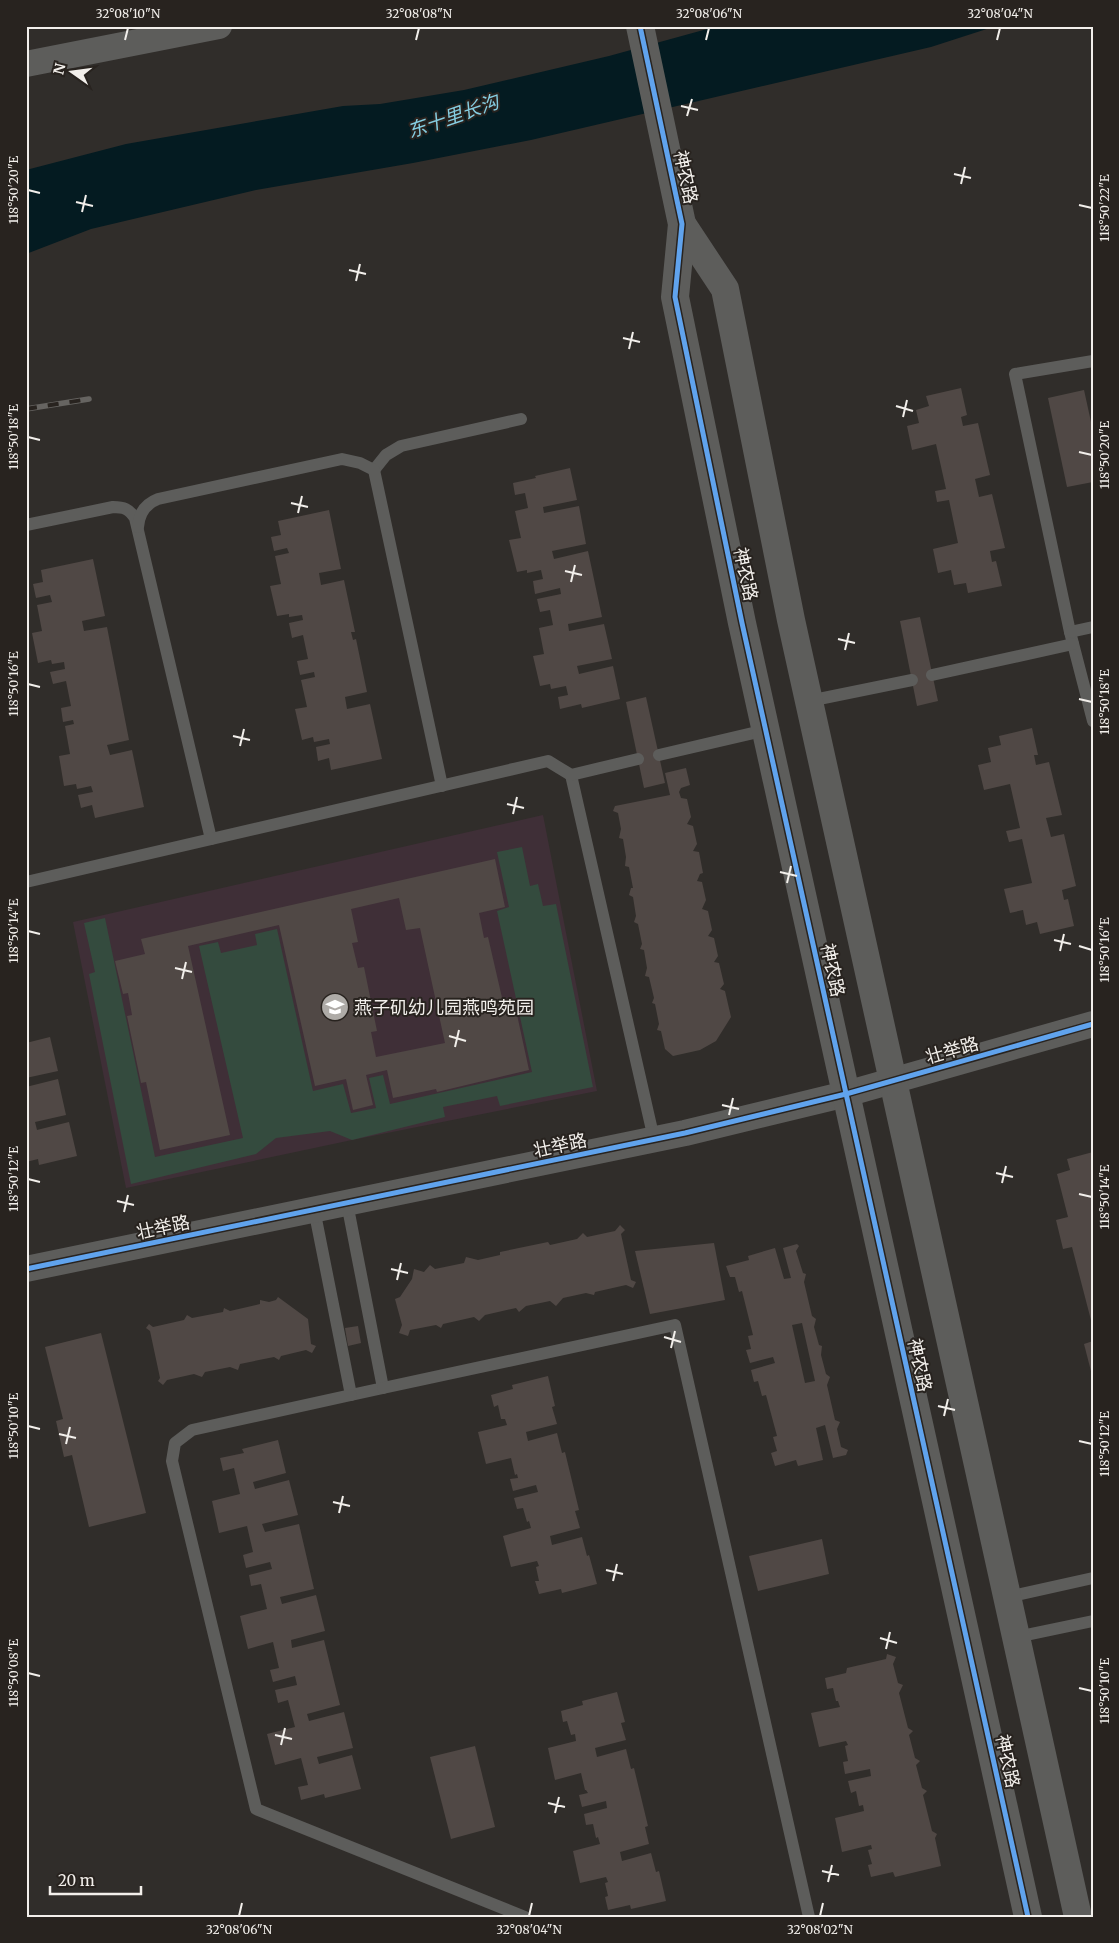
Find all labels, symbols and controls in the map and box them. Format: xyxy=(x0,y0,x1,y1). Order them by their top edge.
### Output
text: 32°08'10"N xyxy=(96,6,161,21)
text: 32°08'08"N xyxy=(386,6,453,21)
text: 32°08'06"N xyxy=(676,6,743,21)
text: 32°08'04"N xyxy=(967,6,1033,21)
north arrow xyxy=(48,48,98,98)
text: N xyxy=(49,61,69,76)
water label: 东十里长沟 xyxy=(404,89,504,143)
street label: 神农路 xyxy=(669,148,703,206)
text: 118°50'20"E xyxy=(6,156,21,224)
text: 118°50'22"E xyxy=(1097,174,1112,242)
text: 118°50'18"E xyxy=(6,404,21,470)
text: 118°50'20"E xyxy=(1097,421,1112,489)
street label: 神农路 xyxy=(729,545,763,603)
text: 118°50'16"E xyxy=(6,651,21,717)
text: 118°50'18"E xyxy=(1097,669,1112,735)
text: 118°50'14"E xyxy=(6,898,21,963)
text: 118°50'16"E xyxy=(1097,917,1112,983)
street label: 神农路 xyxy=(816,941,850,999)
school or university icon: 燕子矶幼儿园燕鸣苑园 xyxy=(320,992,350,1022)
place label: 燕子矶幼儿园燕鸣苑园 xyxy=(354,996,534,1019)
street label: 壮举路 xyxy=(923,1032,981,1068)
street label: 壮举路 xyxy=(531,1128,589,1162)
text: 118°50'12"E xyxy=(6,1146,21,1212)
text: 118°50'14"E xyxy=(1097,1164,1112,1229)
street label: 壮举路 xyxy=(134,1210,192,1244)
street label: 神农路 xyxy=(903,1336,937,1394)
text: 118°50'10"E xyxy=(6,1393,21,1459)
text: 118°50'12"E xyxy=(1097,1411,1112,1477)
text: 118°50'08"E xyxy=(6,1639,21,1707)
text: 118°50'10"E xyxy=(1097,1658,1112,1724)
street label: 神农路 xyxy=(991,1732,1025,1790)
scale bar xyxy=(50,1863,141,1895)
text: 20 m xyxy=(58,1871,95,1890)
text: 32°08'06"N xyxy=(206,1922,273,1937)
text: 32°08'04"N xyxy=(496,1922,562,1937)
text: 32°08'02"N xyxy=(787,1922,854,1937)

